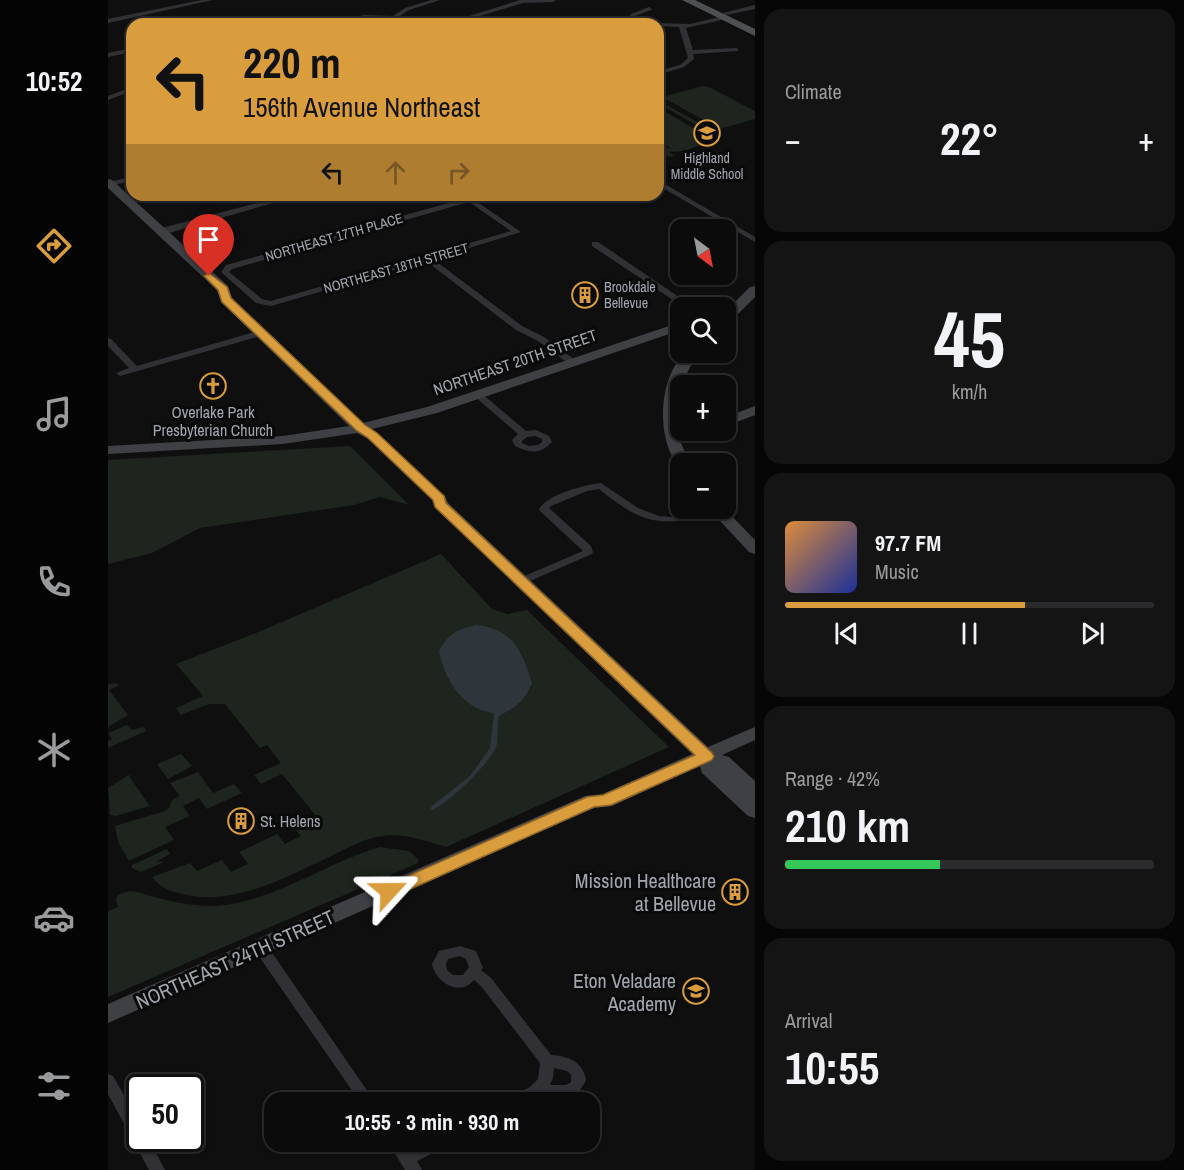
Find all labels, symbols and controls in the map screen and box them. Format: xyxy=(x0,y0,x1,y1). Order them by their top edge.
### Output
text: 220 m xyxy=(243,35,341,91)
icon: left xyxy=(144,42,222,120)
text: 10:52 xyxy=(26,63,82,99)
text: Climate xyxy=(785,78,842,105)
text: 156th Avenue Northeast xyxy=(243,89,480,125)
text: 22° xyxy=(940,108,999,169)
text: − xyxy=(785,117,801,161)
text: + xyxy=(1138,117,1154,161)
school or university icon: Highland Middle School xyxy=(692,118,722,148)
place label: Highland Middle School xyxy=(671,149,743,183)
icon: left xyxy=(316,156,349,189)
icon: ahead xyxy=(379,156,412,189)
icon: right xyxy=(442,156,475,189)
street label: NORTHEAST 17TH PLACE xyxy=(263,209,405,265)
pin xyxy=(183,214,234,276)
north arrow xyxy=(670,219,736,285)
map controls xyxy=(670,219,736,519)
icon: arrive xyxy=(192,223,225,256)
icon: directions xyxy=(33,225,75,267)
street label: NORTHEAST 18TH STREET xyxy=(321,239,471,297)
place label: Brookdale Bellevue xyxy=(604,278,656,312)
building icon: Brookdale Bellevue xyxy=(570,280,600,310)
text: 45 xyxy=(934,286,1005,391)
button: search xyxy=(670,297,736,363)
street label: NORTHEAST 20TH STREET xyxy=(430,324,600,400)
church icon: Overlake Park Presbyterian Church xyxy=(198,371,228,401)
button: + xyxy=(670,375,736,441)
text: km/h xyxy=(952,378,987,405)
icon: music xyxy=(33,393,75,435)
place label: Overlake Park Presbyterian Church xyxy=(153,401,273,441)
button: − xyxy=(670,453,736,519)
text: 97.7 FM xyxy=(875,528,941,558)
text: Music xyxy=(875,558,919,585)
icon: phone xyxy=(33,561,75,603)
icon: previous xyxy=(830,617,863,650)
icon: pause xyxy=(953,617,986,650)
icon: next xyxy=(1076,617,1109,650)
icon: climate xyxy=(33,729,75,771)
text: Range · 42% xyxy=(785,765,880,792)
text: 210 km xyxy=(785,795,910,856)
building icon: St. Helens xyxy=(226,806,256,836)
place label: St. Helens xyxy=(260,810,321,832)
position arrow xyxy=(357,859,421,923)
place label: Mission Healthcare at Bellevue xyxy=(575,867,716,917)
building icon: Mission Healthcare at Bellevue xyxy=(720,877,750,907)
icon: car xyxy=(33,897,75,939)
street label: NORTHEAST 24TH STREET xyxy=(132,903,338,1015)
place label: Eton Veladare Academy xyxy=(573,967,677,1017)
school or university icon: Eton Veladare Academy xyxy=(681,976,711,1006)
text: Arrival xyxy=(785,1007,832,1034)
text: 10:55 xyxy=(785,1037,879,1098)
icon: filters xyxy=(33,1065,75,1107)
speed limit sign: 50 xyxy=(126,1074,204,1152)
text: 10:55 · 3 min · 930 m xyxy=(345,1107,519,1137)

